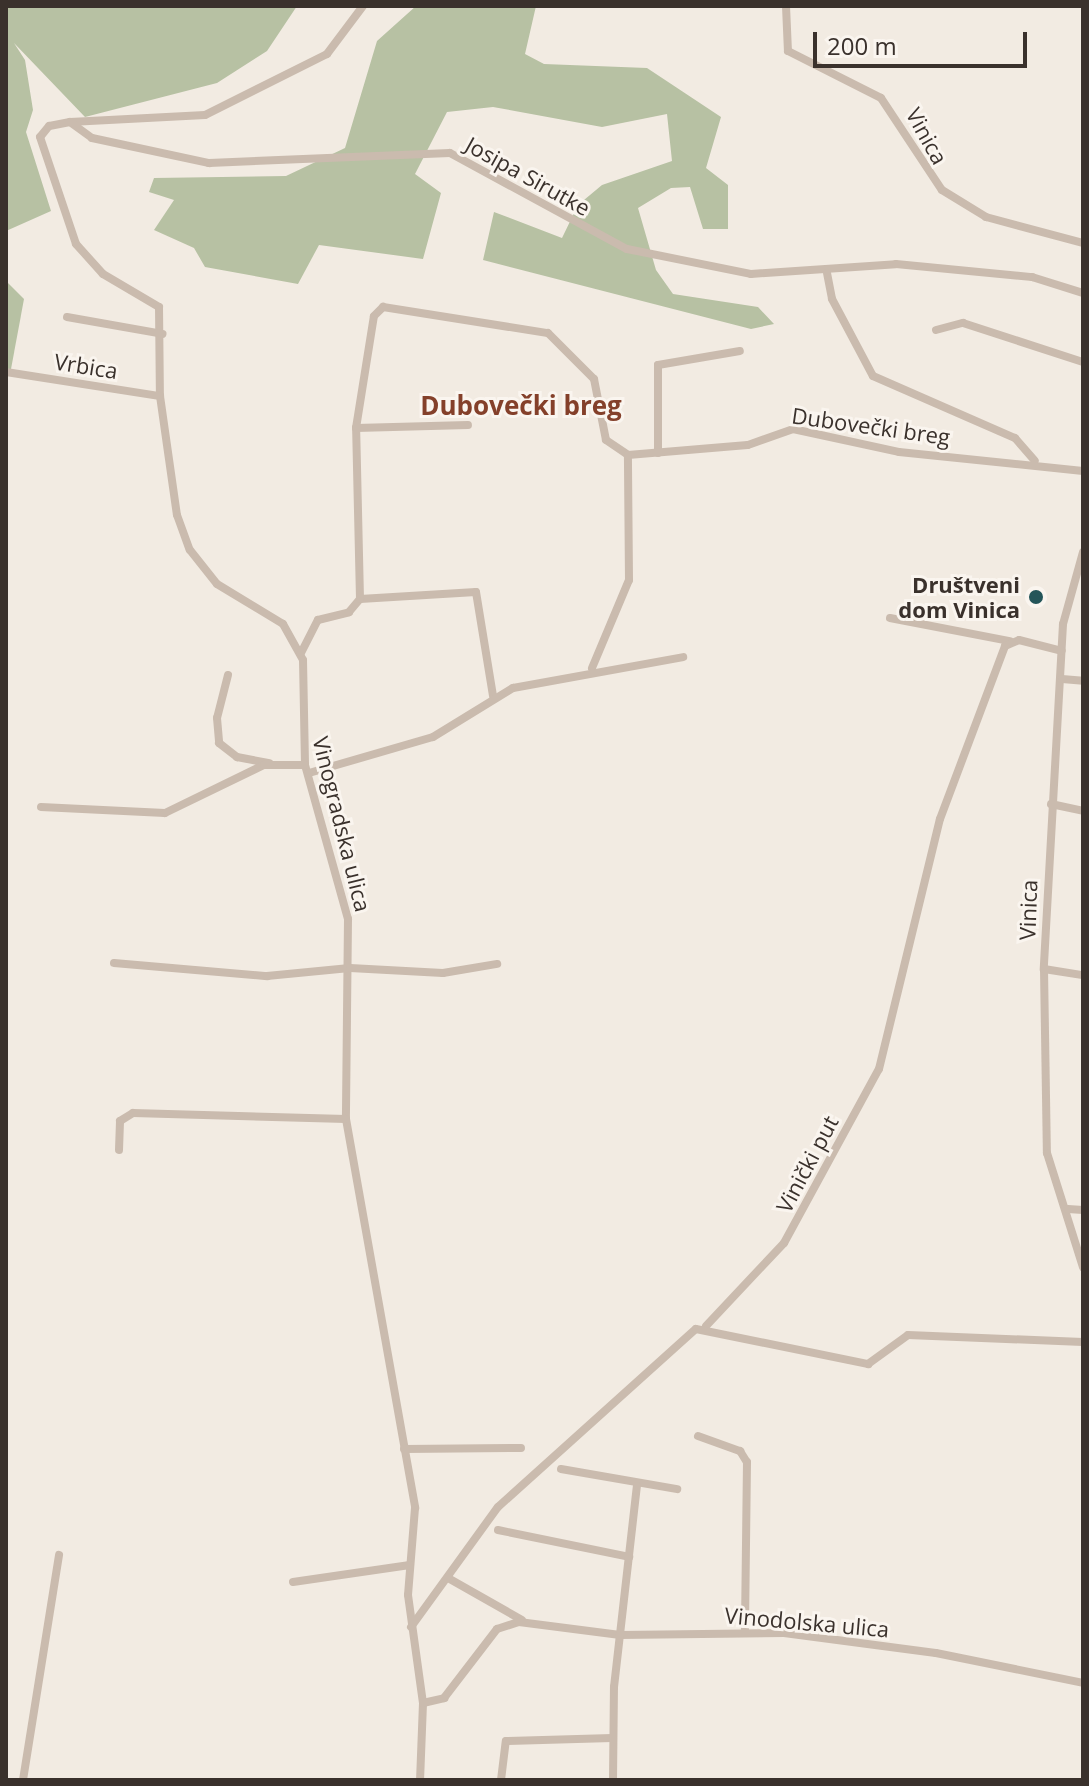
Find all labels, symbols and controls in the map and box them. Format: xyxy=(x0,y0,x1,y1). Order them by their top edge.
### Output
scale bar xyxy=(817,16,1031,66)
text: 200 m xyxy=(827,29,897,62)
street label: Vinica xyxy=(901,103,953,169)
street label: Josipa Sirutke xyxy=(461,131,595,221)
street label: Vrbica xyxy=(52,348,120,384)
district label: Dubovečki breg xyxy=(420,390,622,422)
street label: Dubovečki breg xyxy=(790,402,952,450)
place label: Društveni dom Vinica xyxy=(898,571,1020,622)
marker: Društveni dom Vinica xyxy=(1027,588,1045,606)
street label: Vinogradska ulica xyxy=(307,734,377,914)
street label: Vinica xyxy=(1014,879,1042,941)
street label: Vinički put xyxy=(770,1111,844,1217)
street label: Vinodolska ulica xyxy=(724,1602,890,1642)

